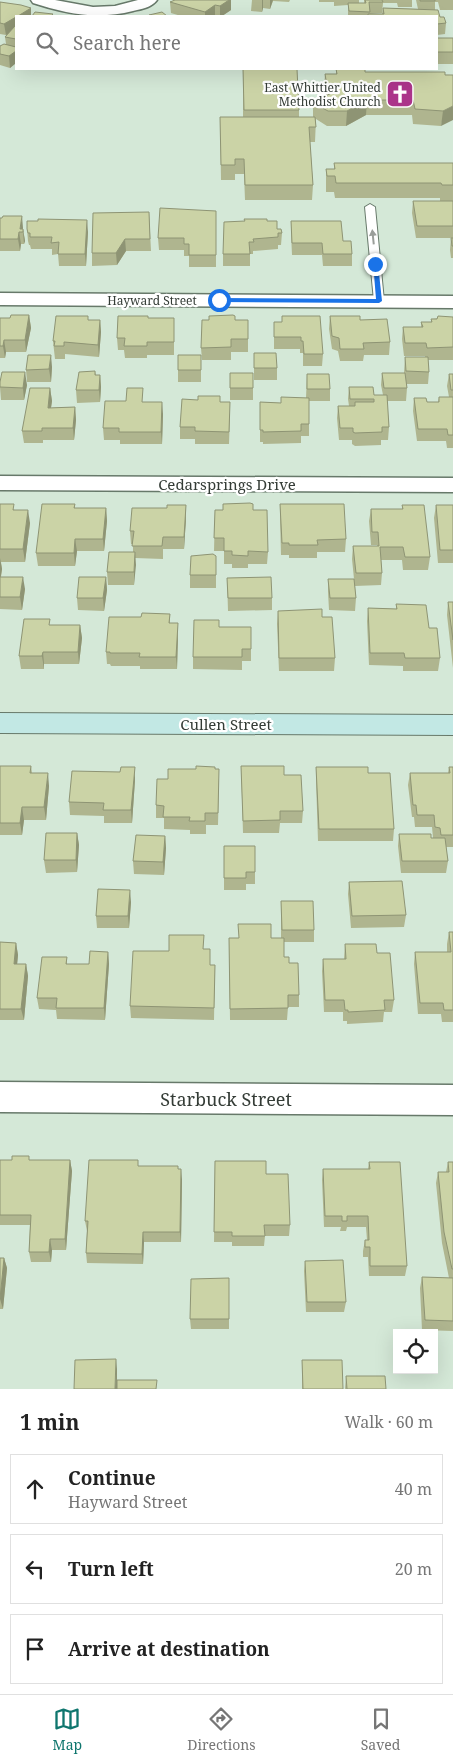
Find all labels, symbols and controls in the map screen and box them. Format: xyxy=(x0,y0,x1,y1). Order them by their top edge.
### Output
search box xyxy=(15,15,438,70)
icon: search xyxy=(33,29,61,57)
text: Search here xyxy=(73,30,181,56)
place label: East Whittier United Methodist Church xyxy=(264,79,382,110)
church icon: East Whittier United Methodist Church xyxy=(385,79,415,109)
one-way arrow xyxy=(368,228,376,244)
route end xyxy=(364,253,387,276)
route start xyxy=(208,289,231,312)
street label: Hayward Street xyxy=(107,292,197,309)
street label: Cedarsprings Drive xyxy=(158,474,296,494)
street label: Cullen Street xyxy=(180,714,272,734)
street label: Starbuck Street xyxy=(160,1087,292,1111)
map controls xyxy=(393,1329,438,1374)
button: locate xyxy=(393,1329,438,1374)
text: 1 min xyxy=(20,1408,79,1436)
text: Walk · 60 m xyxy=(345,1411,433,1433)
text: Continue xyxy=(68,1465,156,1491)
icon: ahead xyxy=(21,1475,49,1503)
text: 40 m xyxy=(395,1478,432,1500)
text: Hayward Street xyxy=(68,1491,187,1513)
icon: left xyxy=(21,1555,49,1583)
text: Turn left xyxy=(68,1556,154,1582)
text: 20 m xyxy=(395,1558,432,1580)
icon: arrive xyxy=(21,1635,49,1663)
text: Arrive at destination xyxy=(68,1636,270,1662)
tab: Map xyxy=(53,1705,82,1754)
tab: Directions xyxy=(187,1705,256,1754)
tab: Saved xyxy=(361,1705,400,1754)

